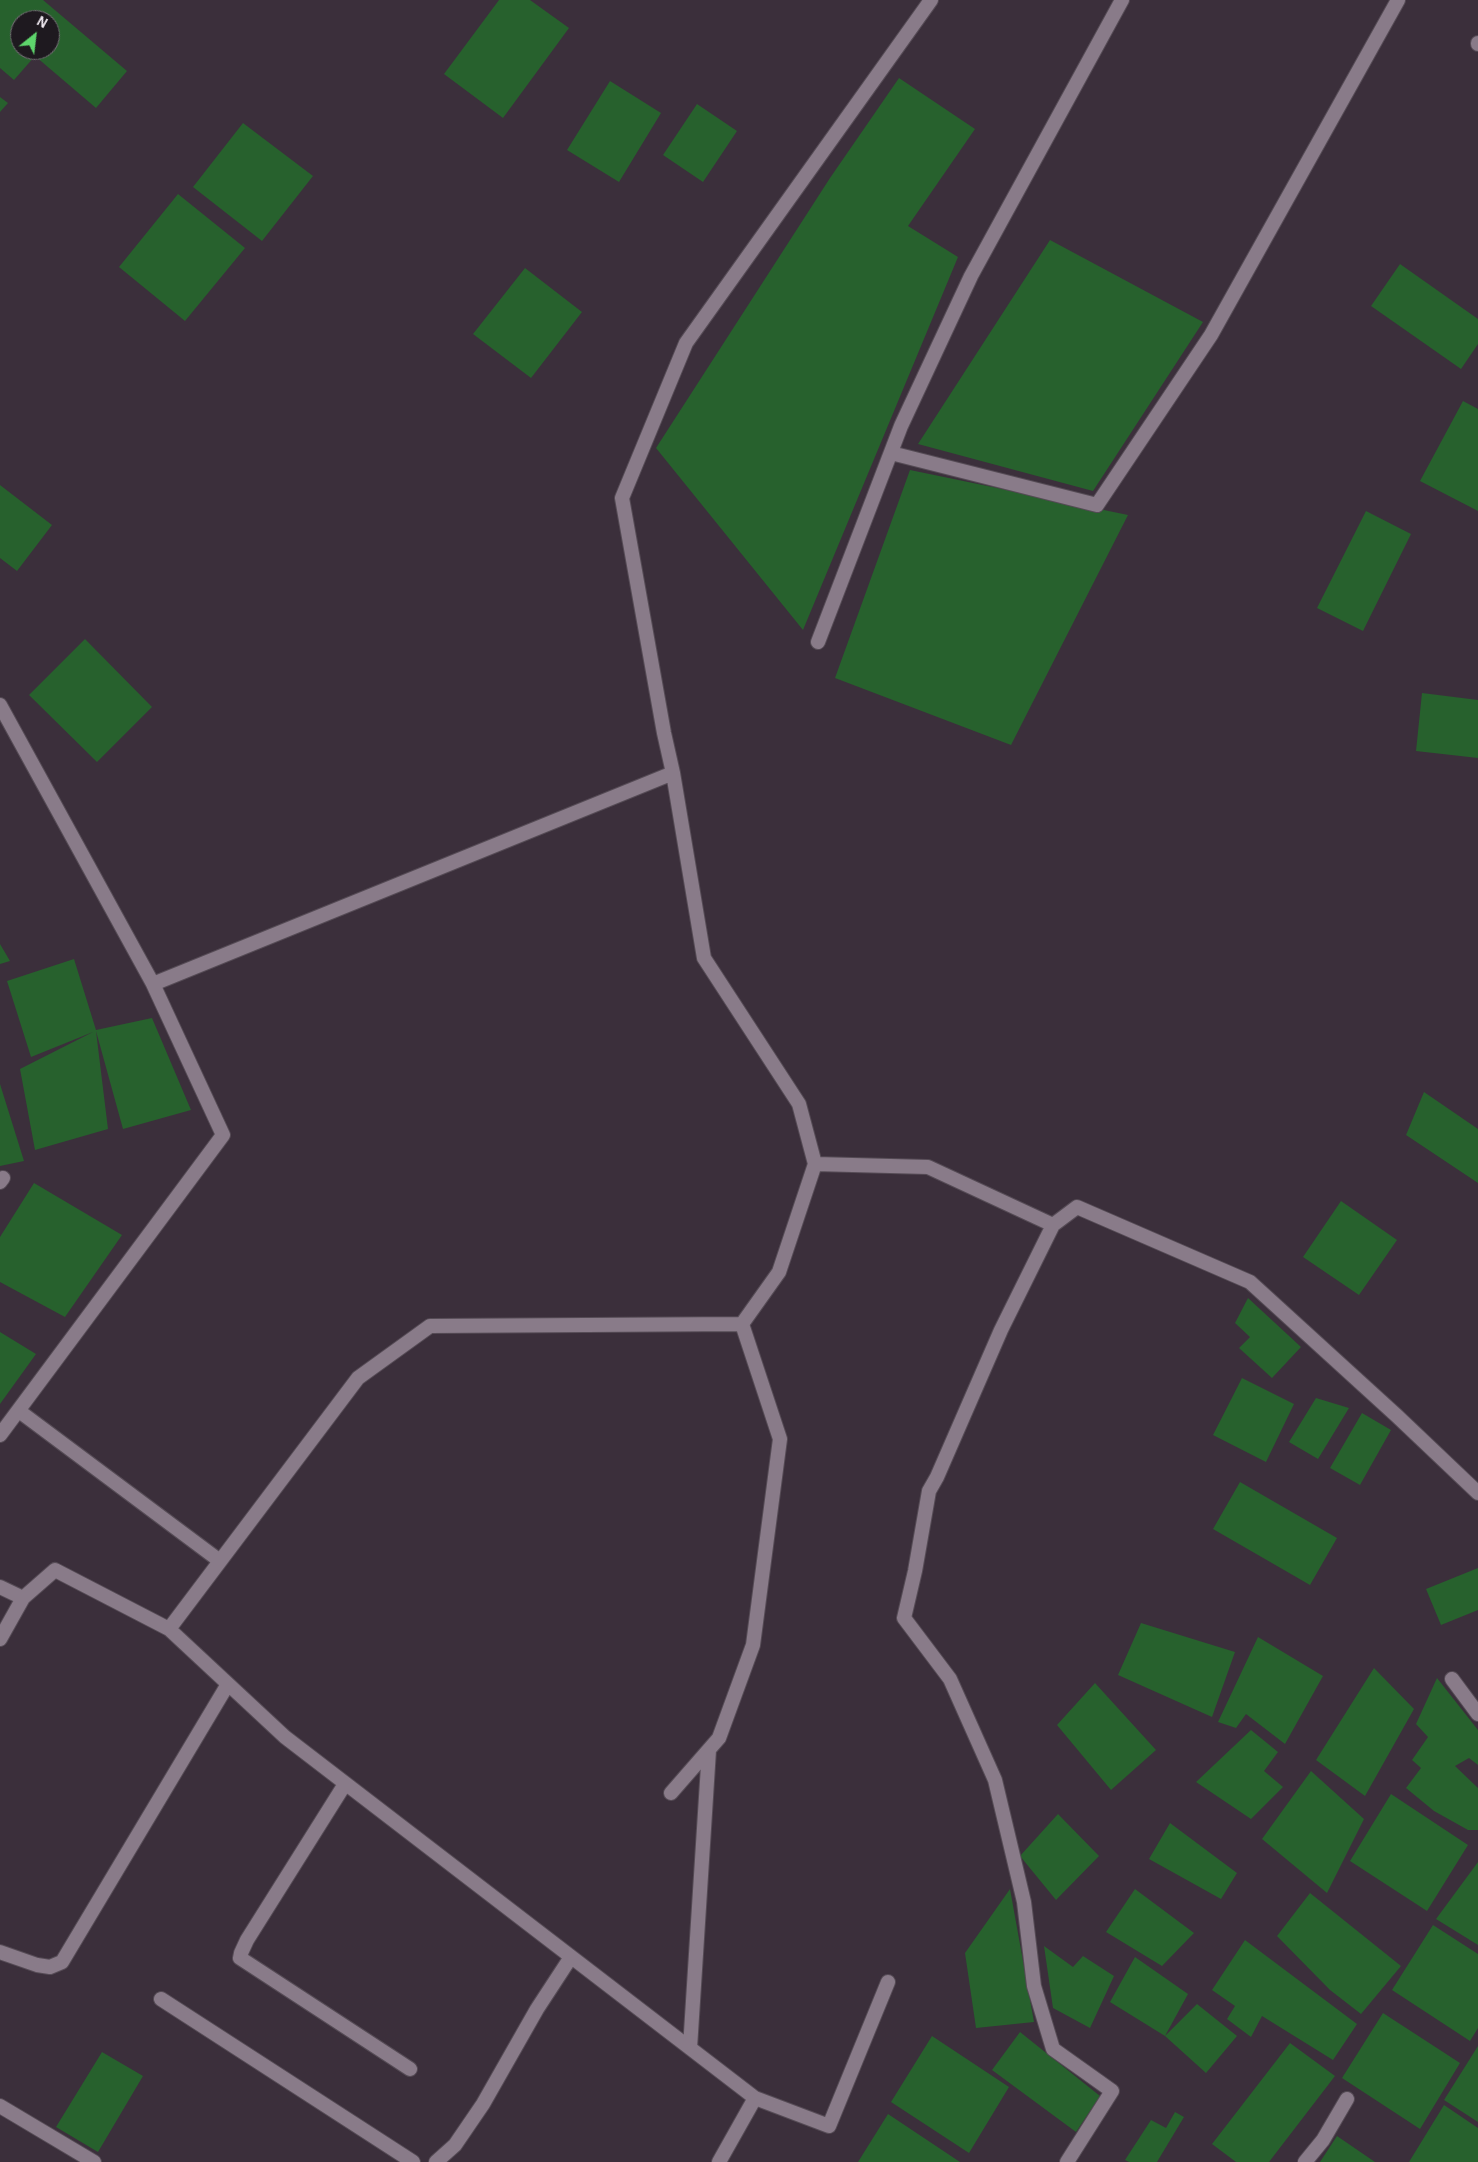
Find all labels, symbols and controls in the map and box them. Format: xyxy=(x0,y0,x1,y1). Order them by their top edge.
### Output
north arrow xyxy=(10,10,60,60)
text: N xyxy=(34,14,49,31)

